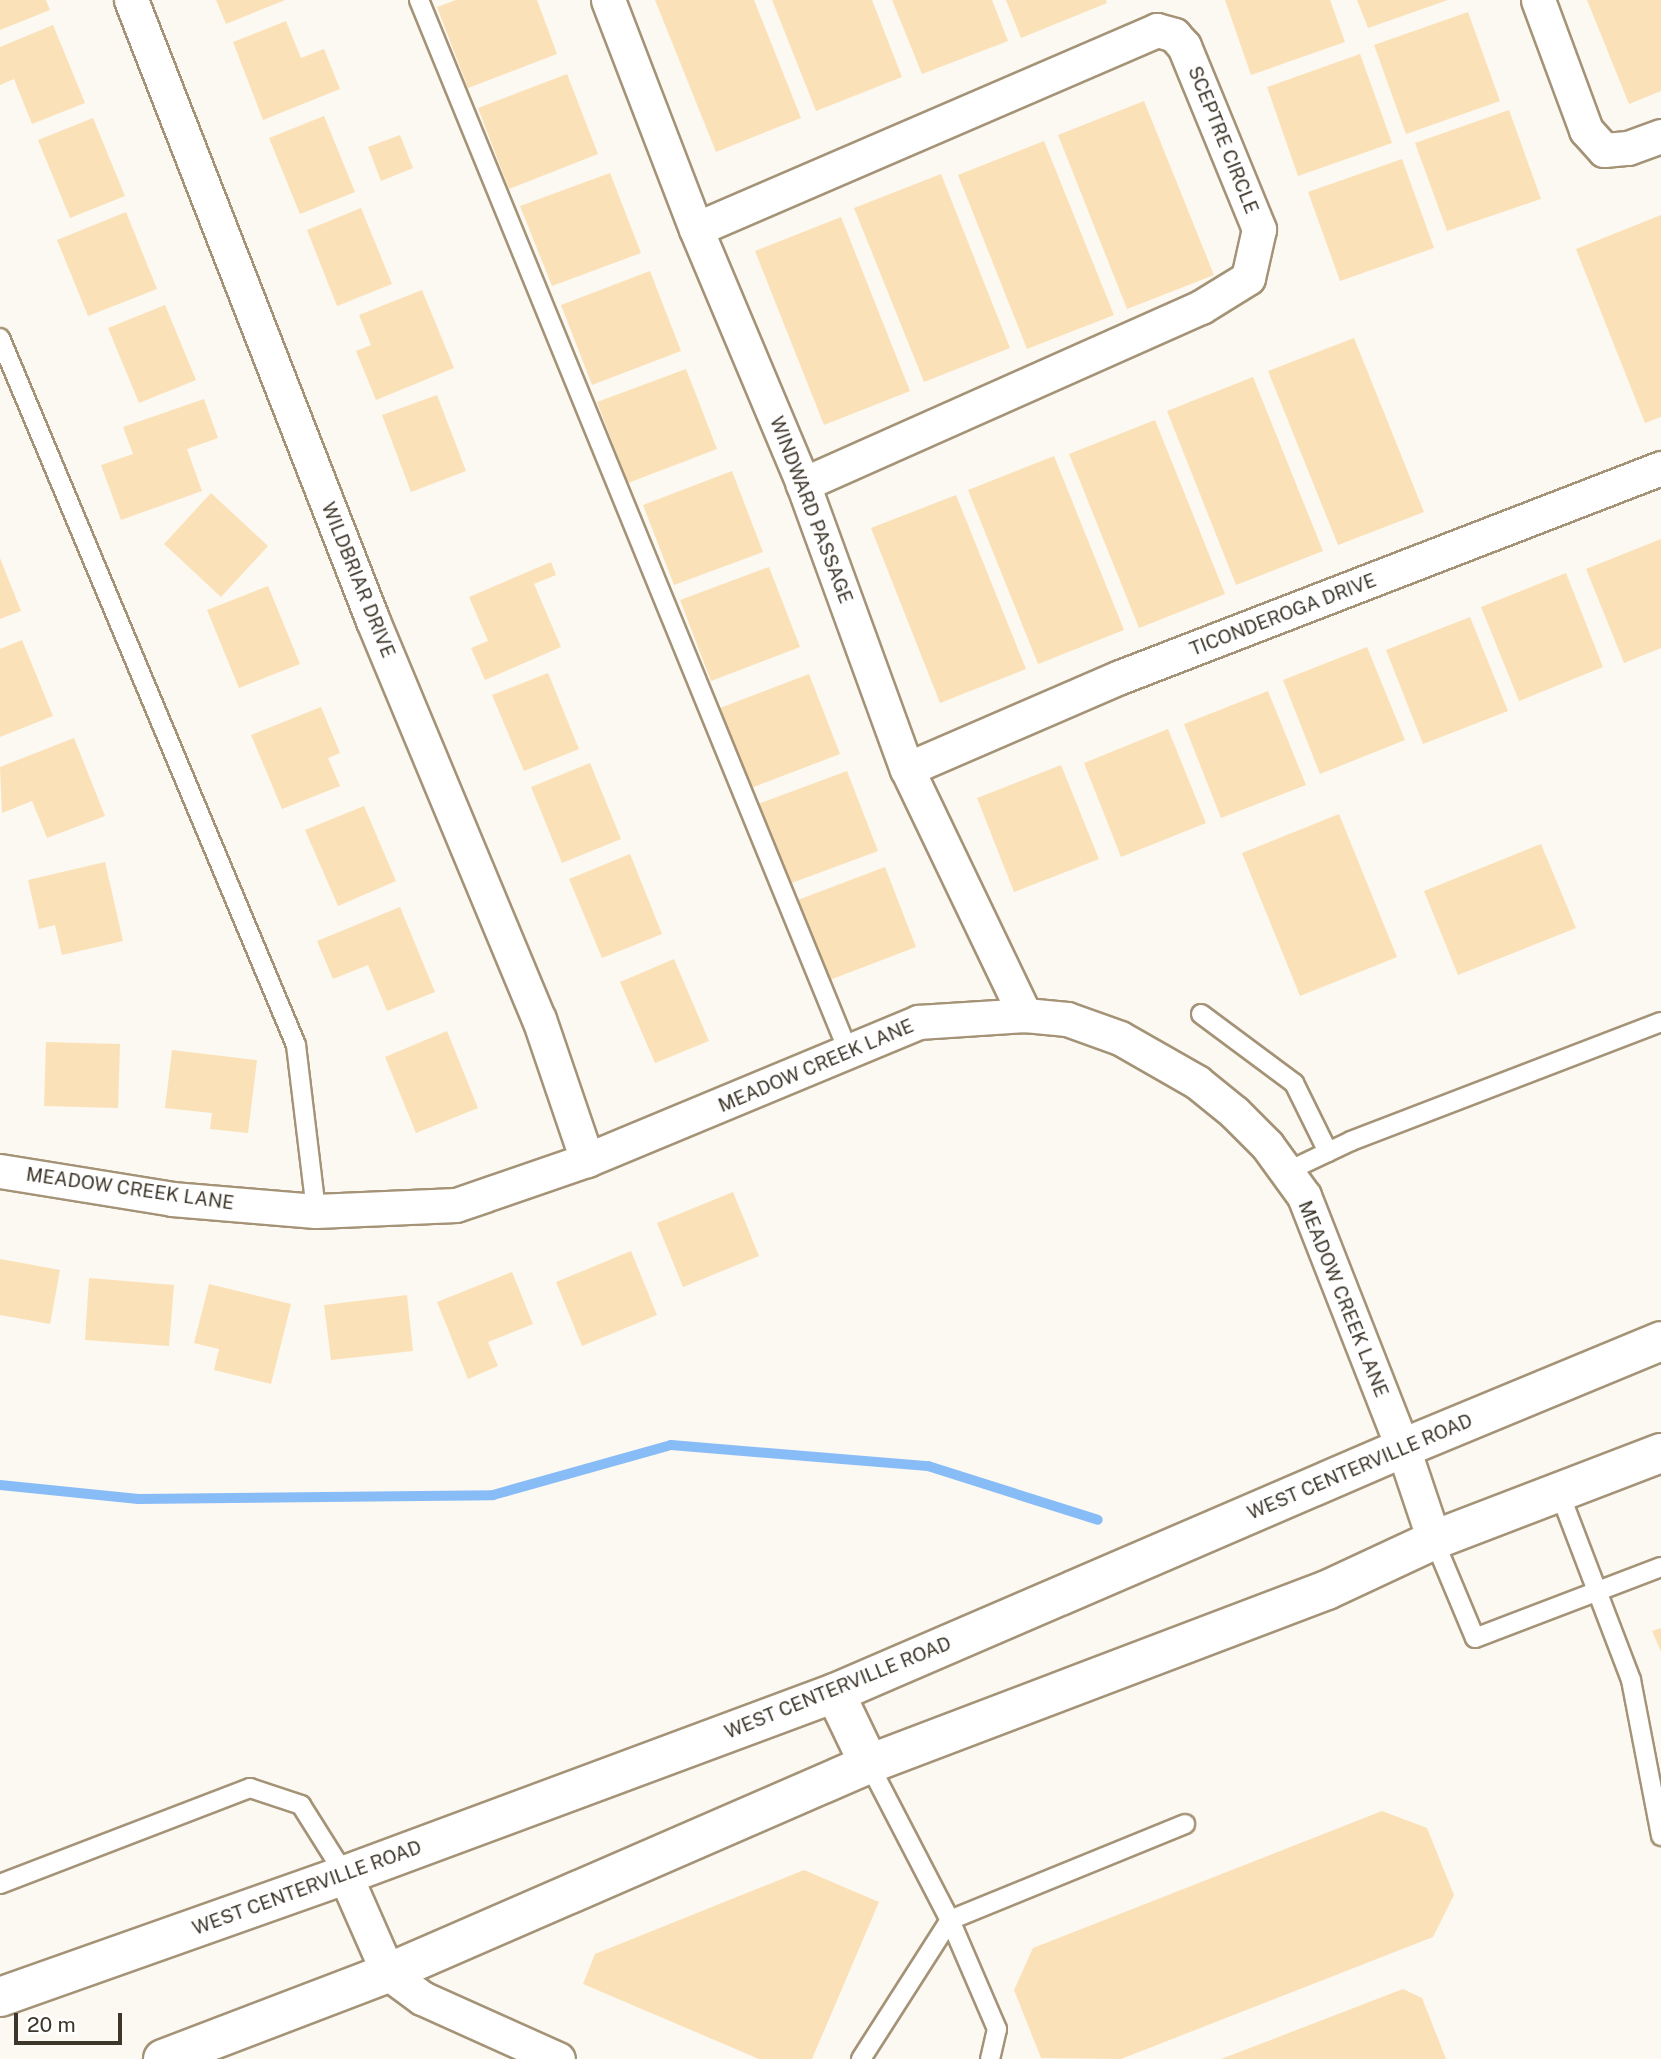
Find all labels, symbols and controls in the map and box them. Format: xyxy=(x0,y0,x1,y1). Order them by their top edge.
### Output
street label: SCEPTRE CIRCLE xyxy=(1183,63,1263,217)
street label: WINDWARD PASSAGE xyxy=(765,413,857,607)
street label: WILDBRIAR DRIVE xyxy=(316,499,400,661)
street label: TICONDEROGA DRIVE xyxy=(1187,569,1379,661)
street label: MEADOW CREEK LANE xyxy=(715,1015,917,1117)
street label: MEADOW CREEK LANE xyxy=(25,1163,235,1215)
street label: MEADOW CREEK LANE xyxy=(1293,1197,1393,1401)
street label: WEST CENTERVILLE ROAD xyxy=(1244,1409,1476,1525)
street label: WEST CENTERVILLE ROAD xyxy=(721,1632,955,1744)
street label: WEST CENTERVILLE ROAD xyxy=(189,1836,425,1940)
scale bar xyxy=(18,2000,126,2044)
text: 20 m xyxy=(27,2012,76,2037)

